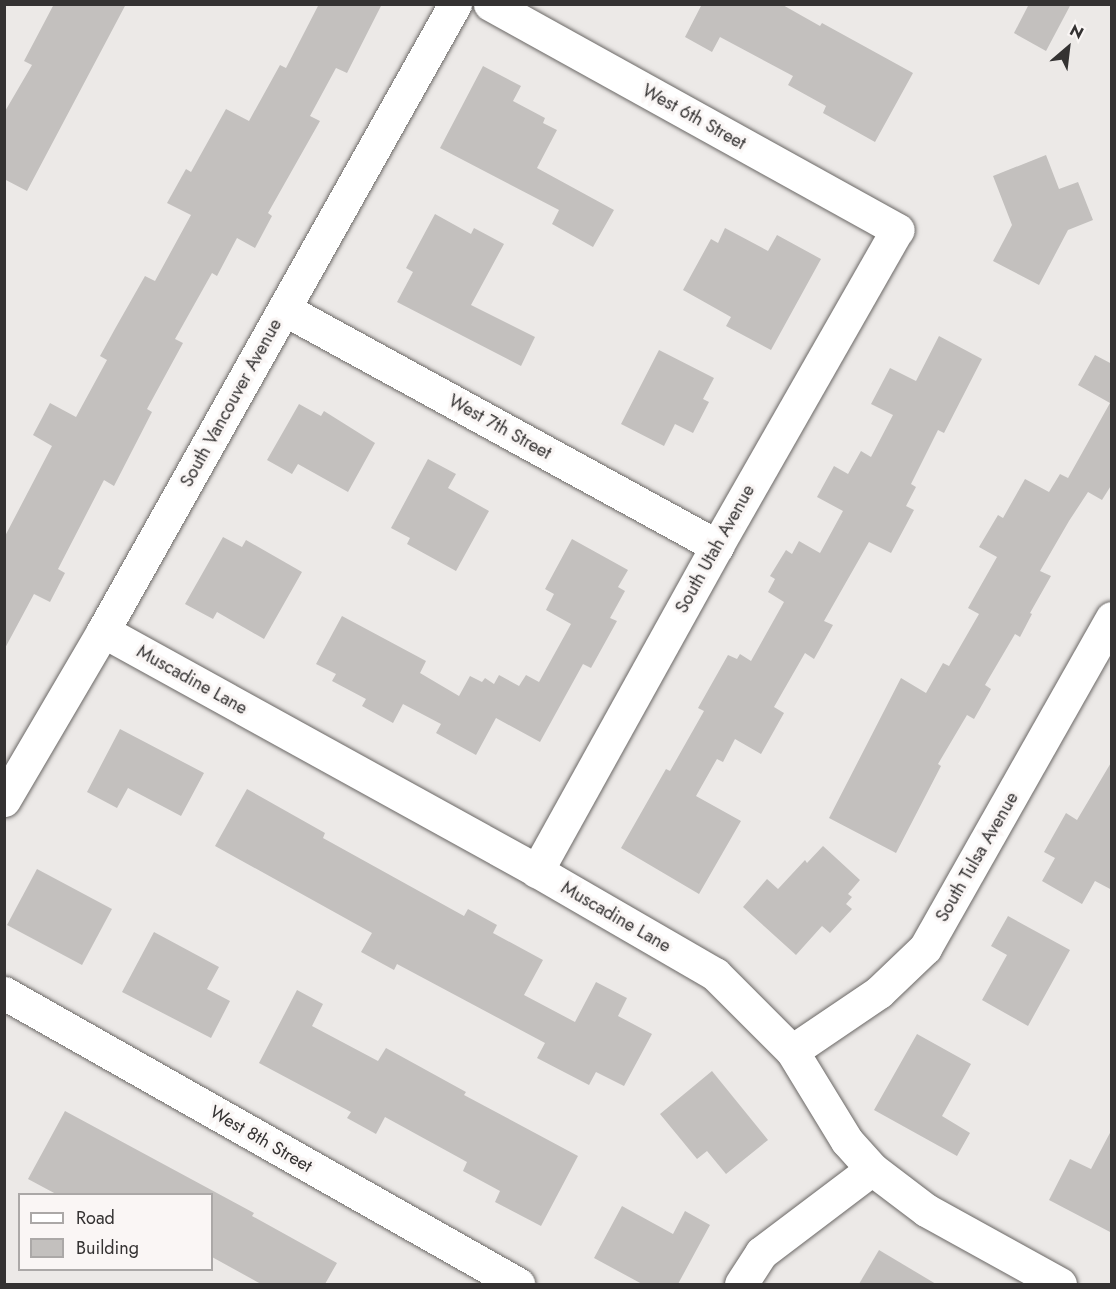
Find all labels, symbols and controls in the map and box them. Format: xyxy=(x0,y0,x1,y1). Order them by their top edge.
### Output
north arrow xyxy=(1038,18,1098,78)
text: N xyxy=(1066,19,1088,45)
street label: West 6th Street xyxy=(638,80,750,154)
street label: South Vancouver Avenue xyxy=(176,315,286,491)
street label: West 7th Street xyxy=(445,390,555,464)
street label: South Utah Avenue xyxy=(671,481,759,617)
street label: Muscadine Lane xyxy=(133,641,251,719)
street label: South Tulsa Avenue xyxy=(931,788,1023,926)
street label: Muscadine Lane xyxy=(557,877,675,957)
street label: West 8th Street xyxy=(206,1101,316,1177)
legend xyxy=(18,1193,213,1271)
text: Road xyxy=(76,1205,115,1231)
text: Building xyxy=(76,1235,139,1261)

